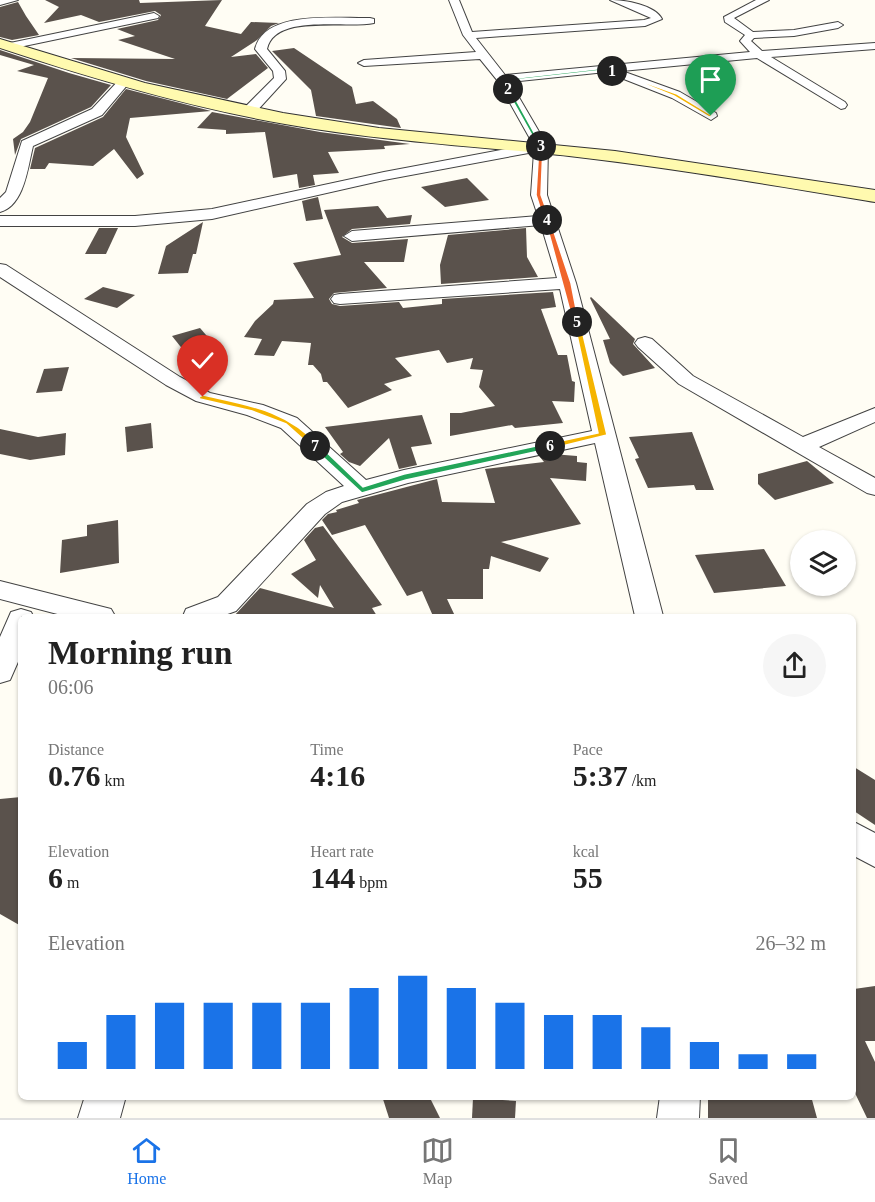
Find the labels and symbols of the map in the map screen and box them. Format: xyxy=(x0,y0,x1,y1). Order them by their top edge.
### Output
pin xyxy=(685,54,736,116)
pin: 1 xyxy=(597,56,627,86)
pin: 2 xyxy=(493,74,523,104)
pin: 3 xyxy=(526,131,556,161)
pin: 4 xyxy=(532,205,562,235)
pin: 5 xyxy=(562,307,592,337)
pin xyxy=(177,335,228,397)
pin: 7 xyxy=(300,431,330,461)
pin: 6 xyxy=(535,431,565,461)

